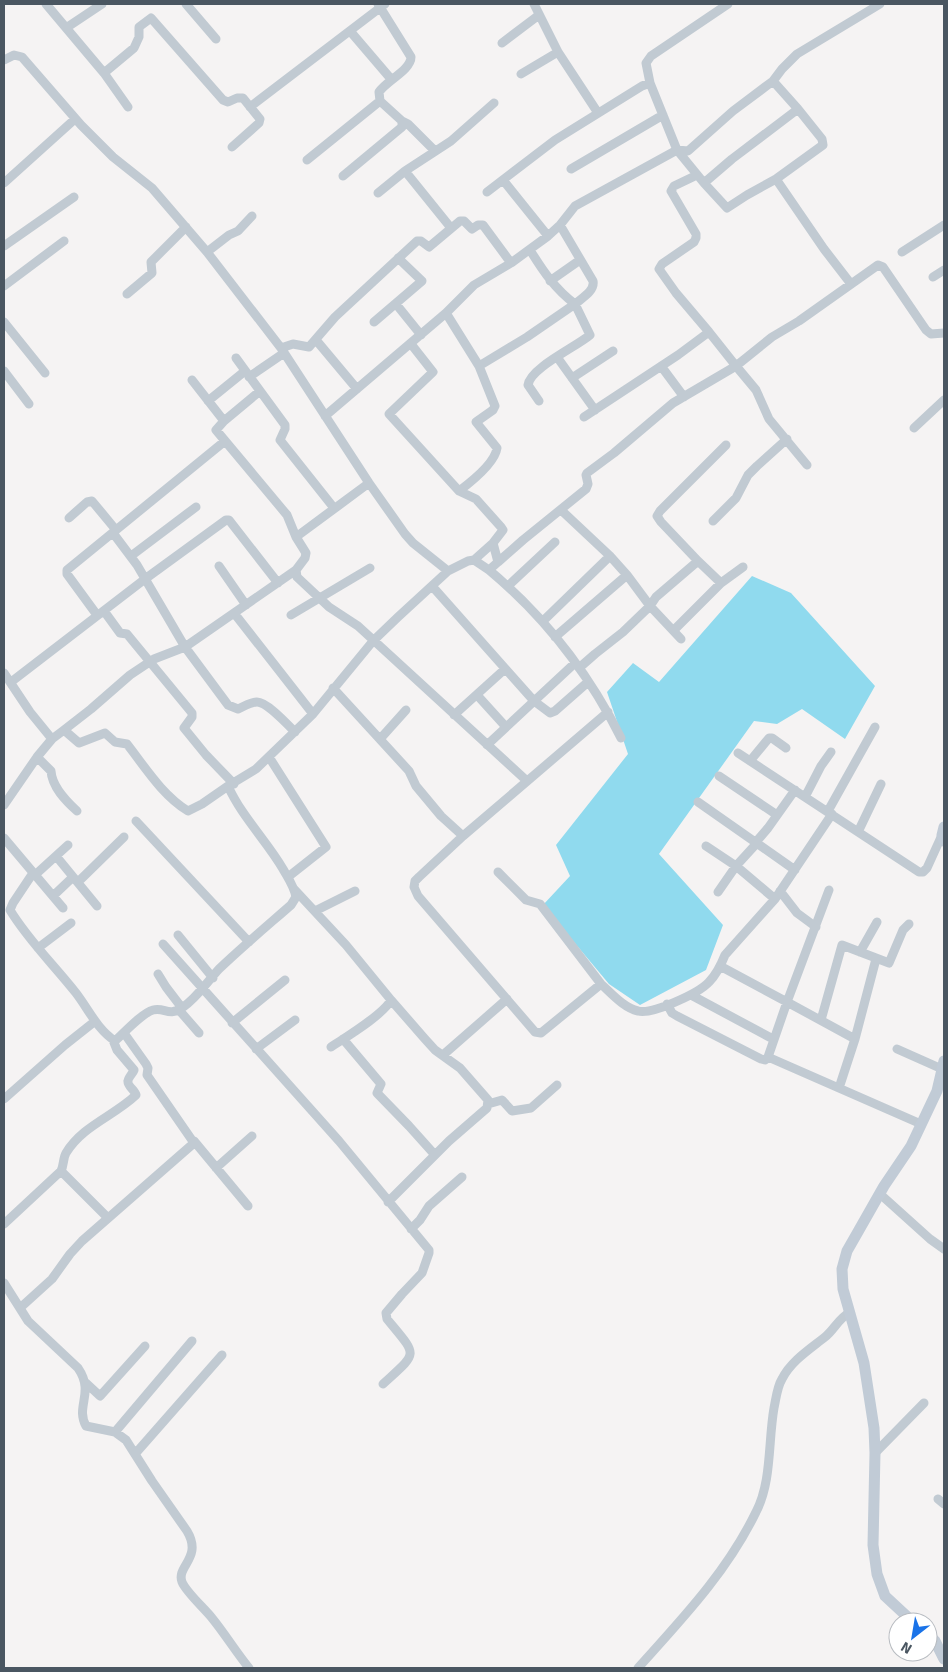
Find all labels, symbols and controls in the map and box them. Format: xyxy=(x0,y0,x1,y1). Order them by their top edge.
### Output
north arrow xyxy=(888,1612,938,1662)
text: N xyxy=(898,1638,915,1658)

